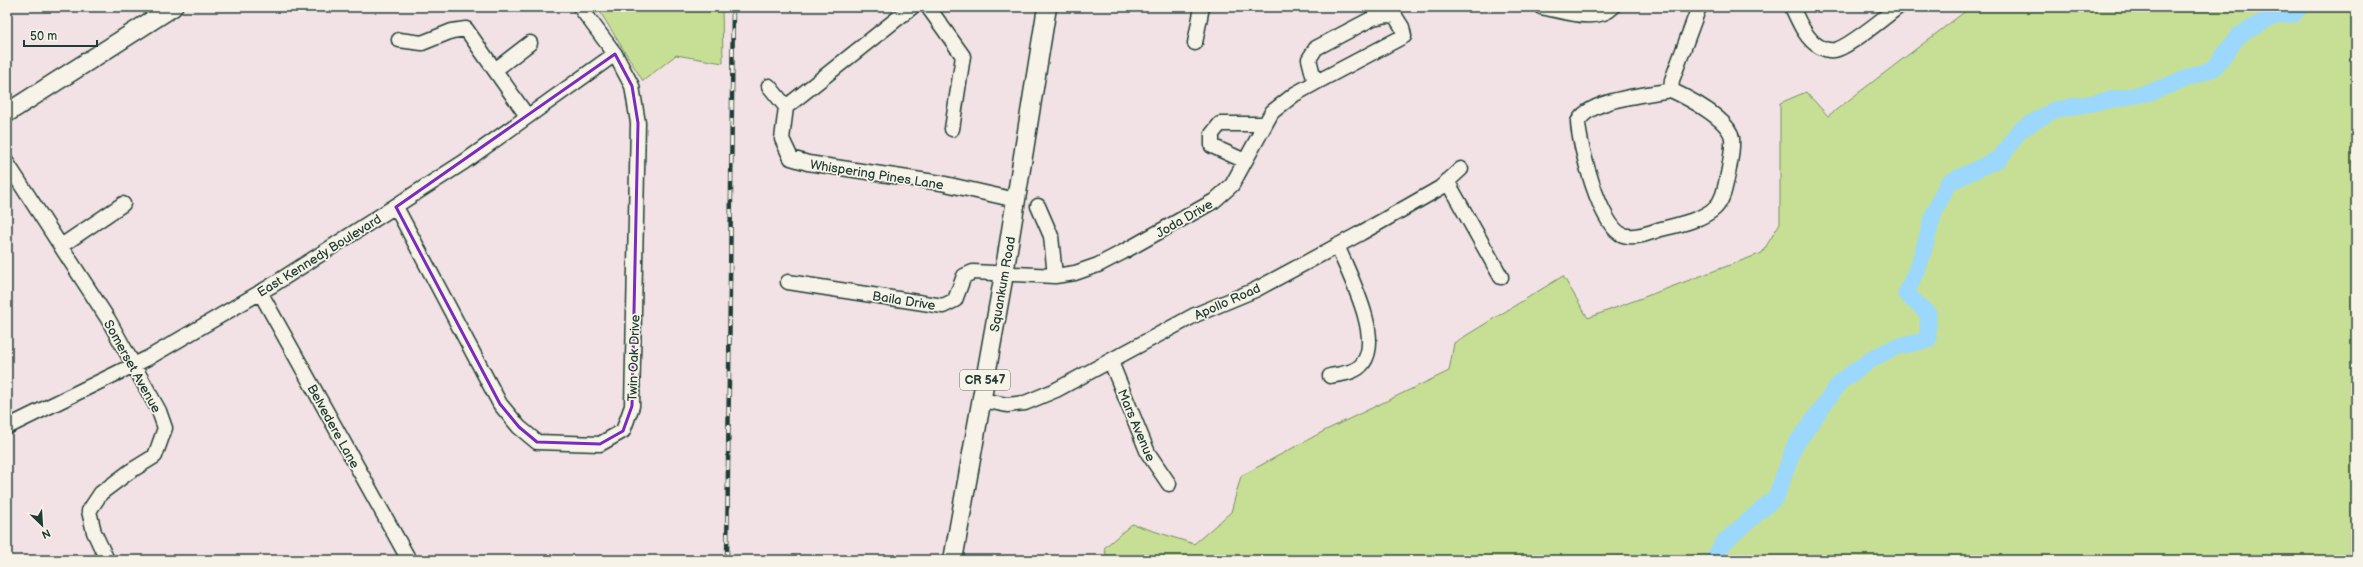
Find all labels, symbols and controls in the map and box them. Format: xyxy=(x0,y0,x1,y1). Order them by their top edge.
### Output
scale bar xyxy=(24,22,97,48)
text: 50 m xyxy=(30,29,57,44)
street label: Whispering Pines Lane xyxy=(809,157,945,193)
street label: Joda Drive xyxy=(1153,196,1216,241)
street label: East Kennedy Boulevard xyxy=(254,211,385,301)
street label: Squankum Road xyxy=(987,235,1019,333)
street label: Apollo Road xyxy=(1192,280,1263,324)
street label: Baila Drive xyxy=(871,288,937,314)
street label: Twin Oak Drive xyxy=(624,314,644,402)
street label: Somerset Avenue xyxy=(100,317,164,416)
road number: CR 547 xyxy=(960,370,1010,390)
street label: Belvedere Lane xyxy=(303,382,363,472)
street label: Mars Avenue xyxy=(1114,387,1159,464)
north arrow xyxy=(22,505,62,545)
text: N xyxy=(40,526,53,541)

